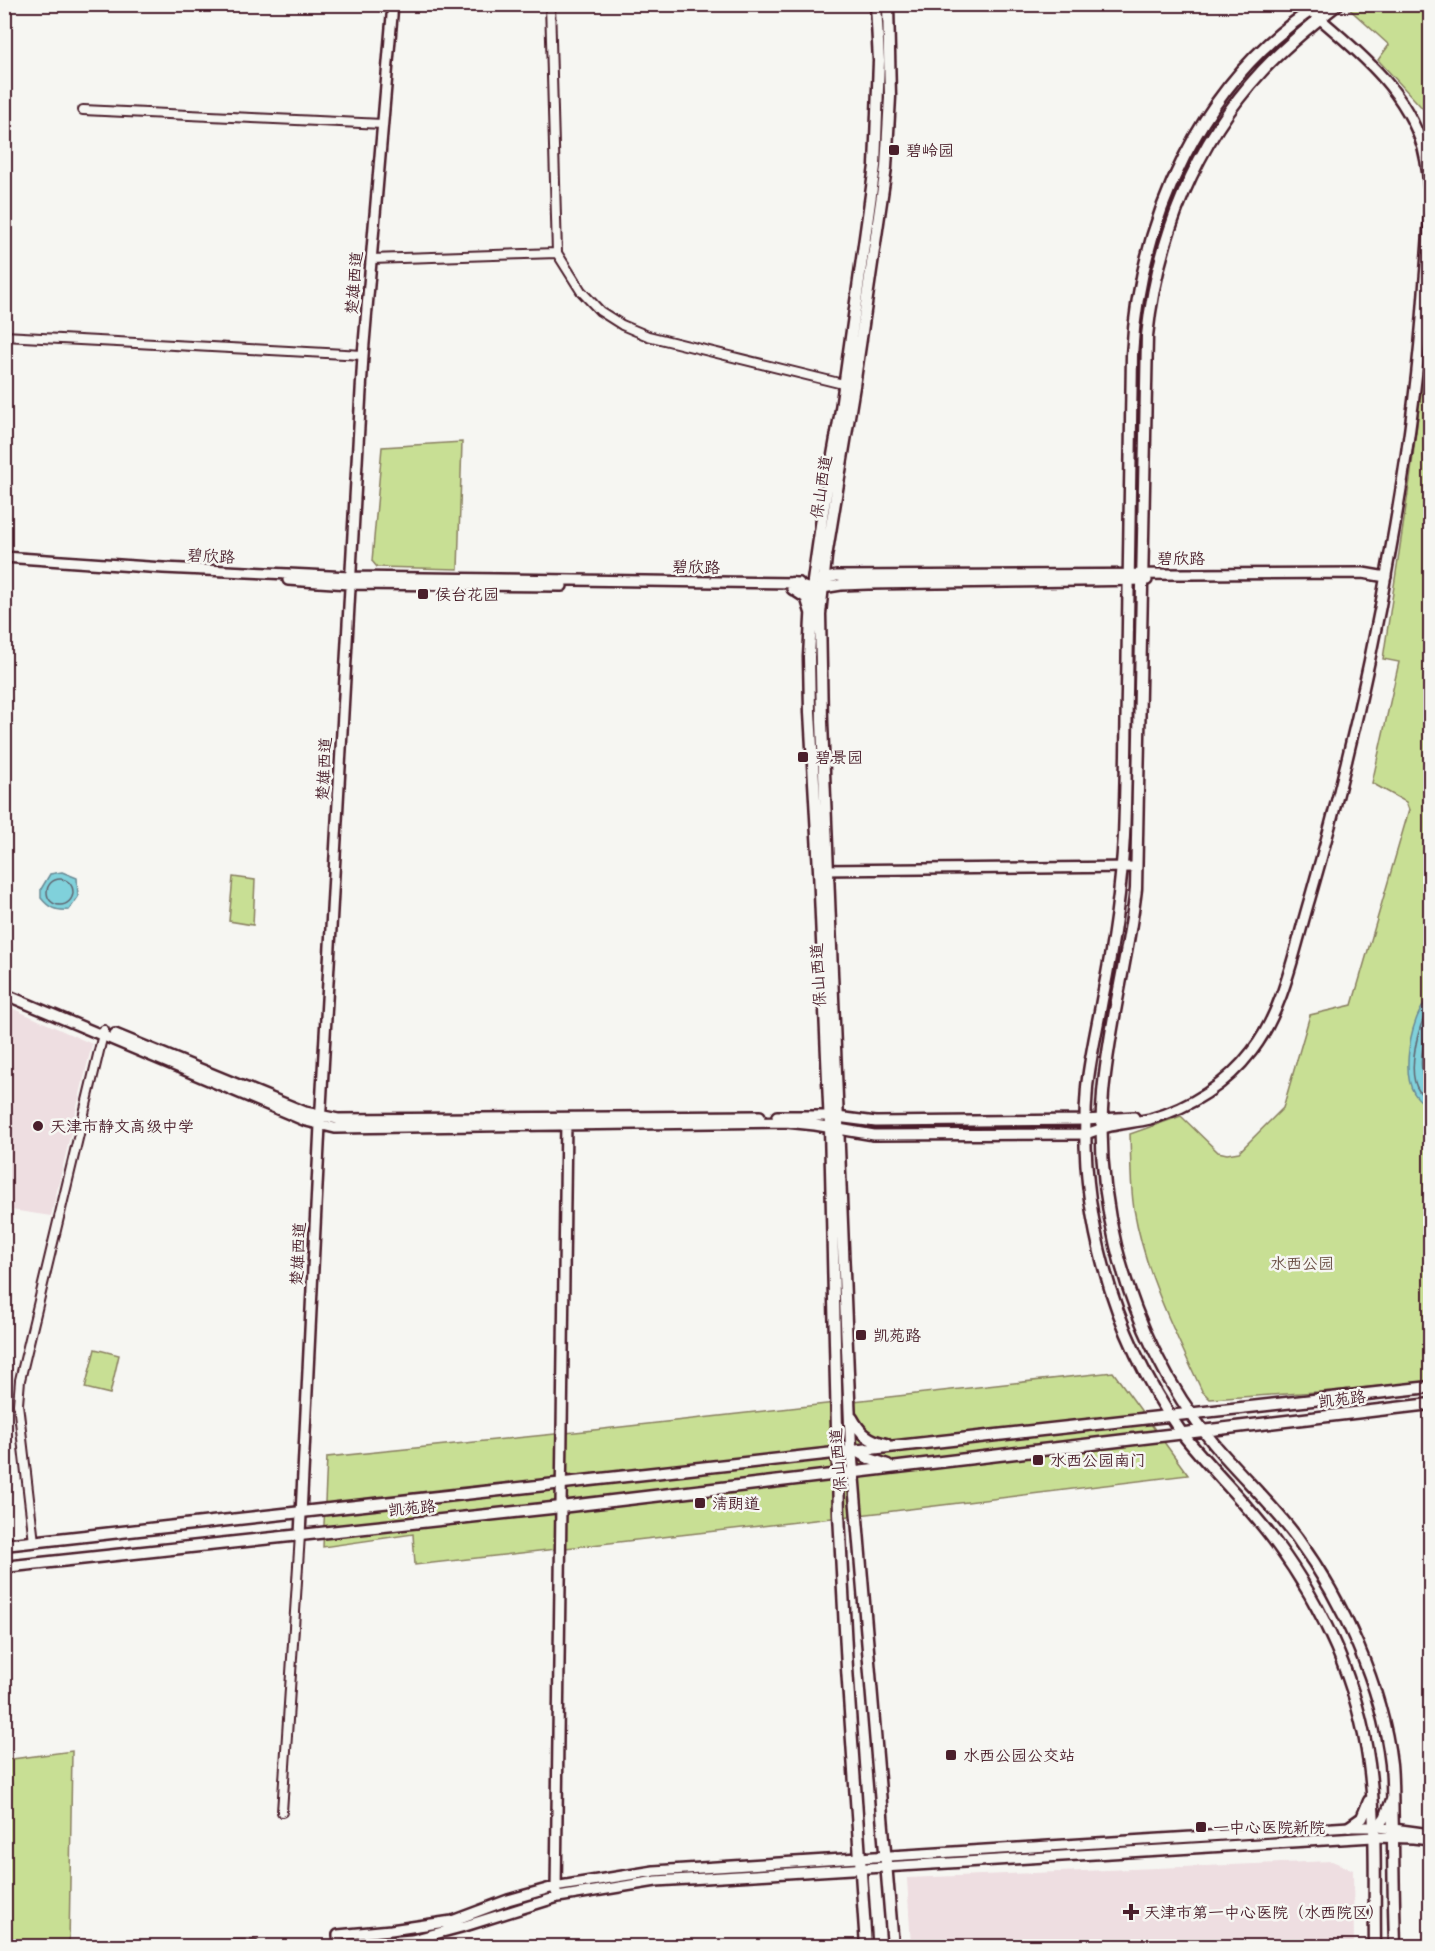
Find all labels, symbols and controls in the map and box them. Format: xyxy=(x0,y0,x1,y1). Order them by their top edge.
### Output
place label: 碧岭园 xyxy=(906,136,954,165)
marker: 碧岭园 xyxy=(887,143,901,157)
street label: 楚雄西道 xyxy=(337,250,371,316)
street label: 保山西道 xyxy=(802,453,840,521)
street label: 碧欣路 xyxy=(186,540,236,572)
street label: 碧欣路 xyxy=(1157,544,1205,573)
street label: 碧欣路 xyxy=(672,552,720,582)
place label: 侯台花园 xyxy=(435,580,499,609)
marker: 侯台花园 xyxy=(416,587,430,601)
street label: 楚雄西道 xyxy=(308,736,340,802)
place label: 碧景园 xyxy=(815,743,863,772)
marker: 碧景园 xyxy=(796,750,810,764)
street label: 保山西道 xyxy=(802,942,834,1008)
place label: 天津市静文高级中学 xyxy=(50,1112,194,1141)
marker: 天津市静文高级中学 xyxy=(31,1119,45,1133)
street label: 楚雄西道 xyxy=(282,1221,314,1287)
park label: 水西公园 xyxy=(1270,1249,1334,1278)
place label: 凯苑路 xyxy=(873,1321,921,1350)
marker: 凯苑路 xyxy=(854,1328,868,1342)
street label: 凯苑路 xyxy=(1316,1382,1368,1416)
street label: 保山西道 xyxy=(821,1427,855,1493)
place label: 水西公园南门 xyxy=(1050,1446,1146,1475)
marker: 水西公园南门 xyxy=(1031,1453,1045,1467)
place label: 清朗道 xyxy=(712,1489,760,1518)
street label: 凯苑路 xyxy=(387,1491,437,1525)
marker: 清朗道 xyxy=(693,1496,707,1510)
place label: 水西公园公交站 xyxy=(963,1741,1075,1770)
marker: 水西公园公交站 xyxy=(944,1748,958,1762)
place label: 一中心医院新院 xyxy=(1213,1813,1325,1842)
marker: 一中心医院新院 xyxy=(1194,1820,1208,1834)
place label: 天津市第一中心医院（水西院区） xyxy=(1144,1898,1384,1927)
marker: 天津市第一中心医院（水西院区） xyxy=(1122,1903,1140,1921)

